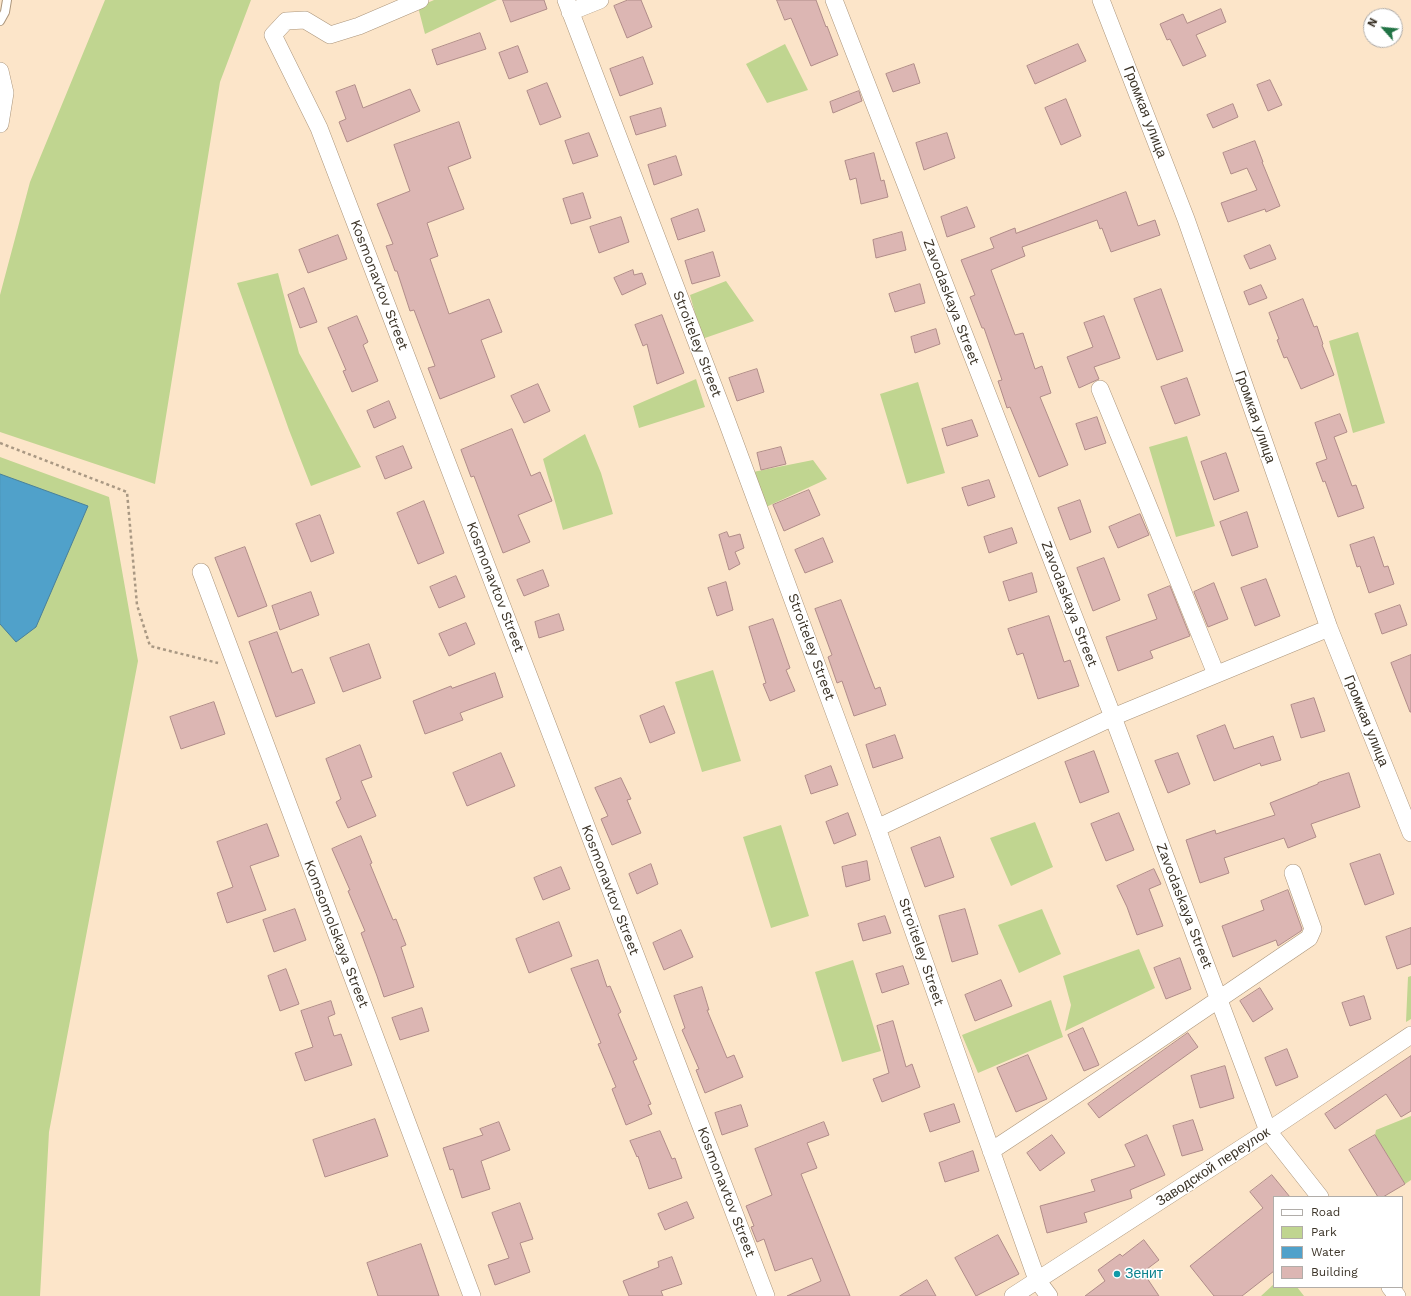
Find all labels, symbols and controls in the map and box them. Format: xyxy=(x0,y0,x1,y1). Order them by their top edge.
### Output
north arrow xyxy=(1363,8,1403,48)
text: N xyxy=(1365,16,1380,29)
street label: Громкая улица xyxy=(1120,64,1170,160)
street label: Kosmonavtov Street xyxy=(346,217,412,353)
street label: Zavodaskaya Street xyxy=(919,237,983,367)
street label: Stroiteley Street xyxy=(669,288,725,400)
street label: Громкая улица xyxy=(1231,368,1279,466)
street label: Kosmonavtov Street xyxy=(462,519,528,655)
street label: Zavodaskaya Street xyxy=(1037,539,1101,669)
street label: Stroiteley Street xyxy=(784,591,838,703)
street label: Громкая улица xyxy=(1340,673,1392,769)
street label: Kosmonavtov Street xyxy=(577,822,643,958)
street label: Zavodaskaya Street xyxy=(1152,841,1216,971)
street label: Komsomolskaya Street xyxy=(300,858,372,1010)
street label: Stroiteley Street xyxy=(895,896,947,1008)
street label: Kosmonavtov Street xyxy=(693,1124,759,1260)
street label: Заводской переулок xyxy=(1153,1124,1273,1210)
legend xyxy=(1273,1196,1403,1288)
text: Road xyxy=(1311,1205,1340,1219)
text: Park xyxy=(1311,1225,1337,1239)
text: Water xyxy=(1311,1245,1345,1259)
text: Building xyxy=(1311,1265,1358,1279)
place label: Зенит xyxy=(1125,1266,1163,1282)
marker: Зенит xyxy=(1112,1269,1122,1279)

